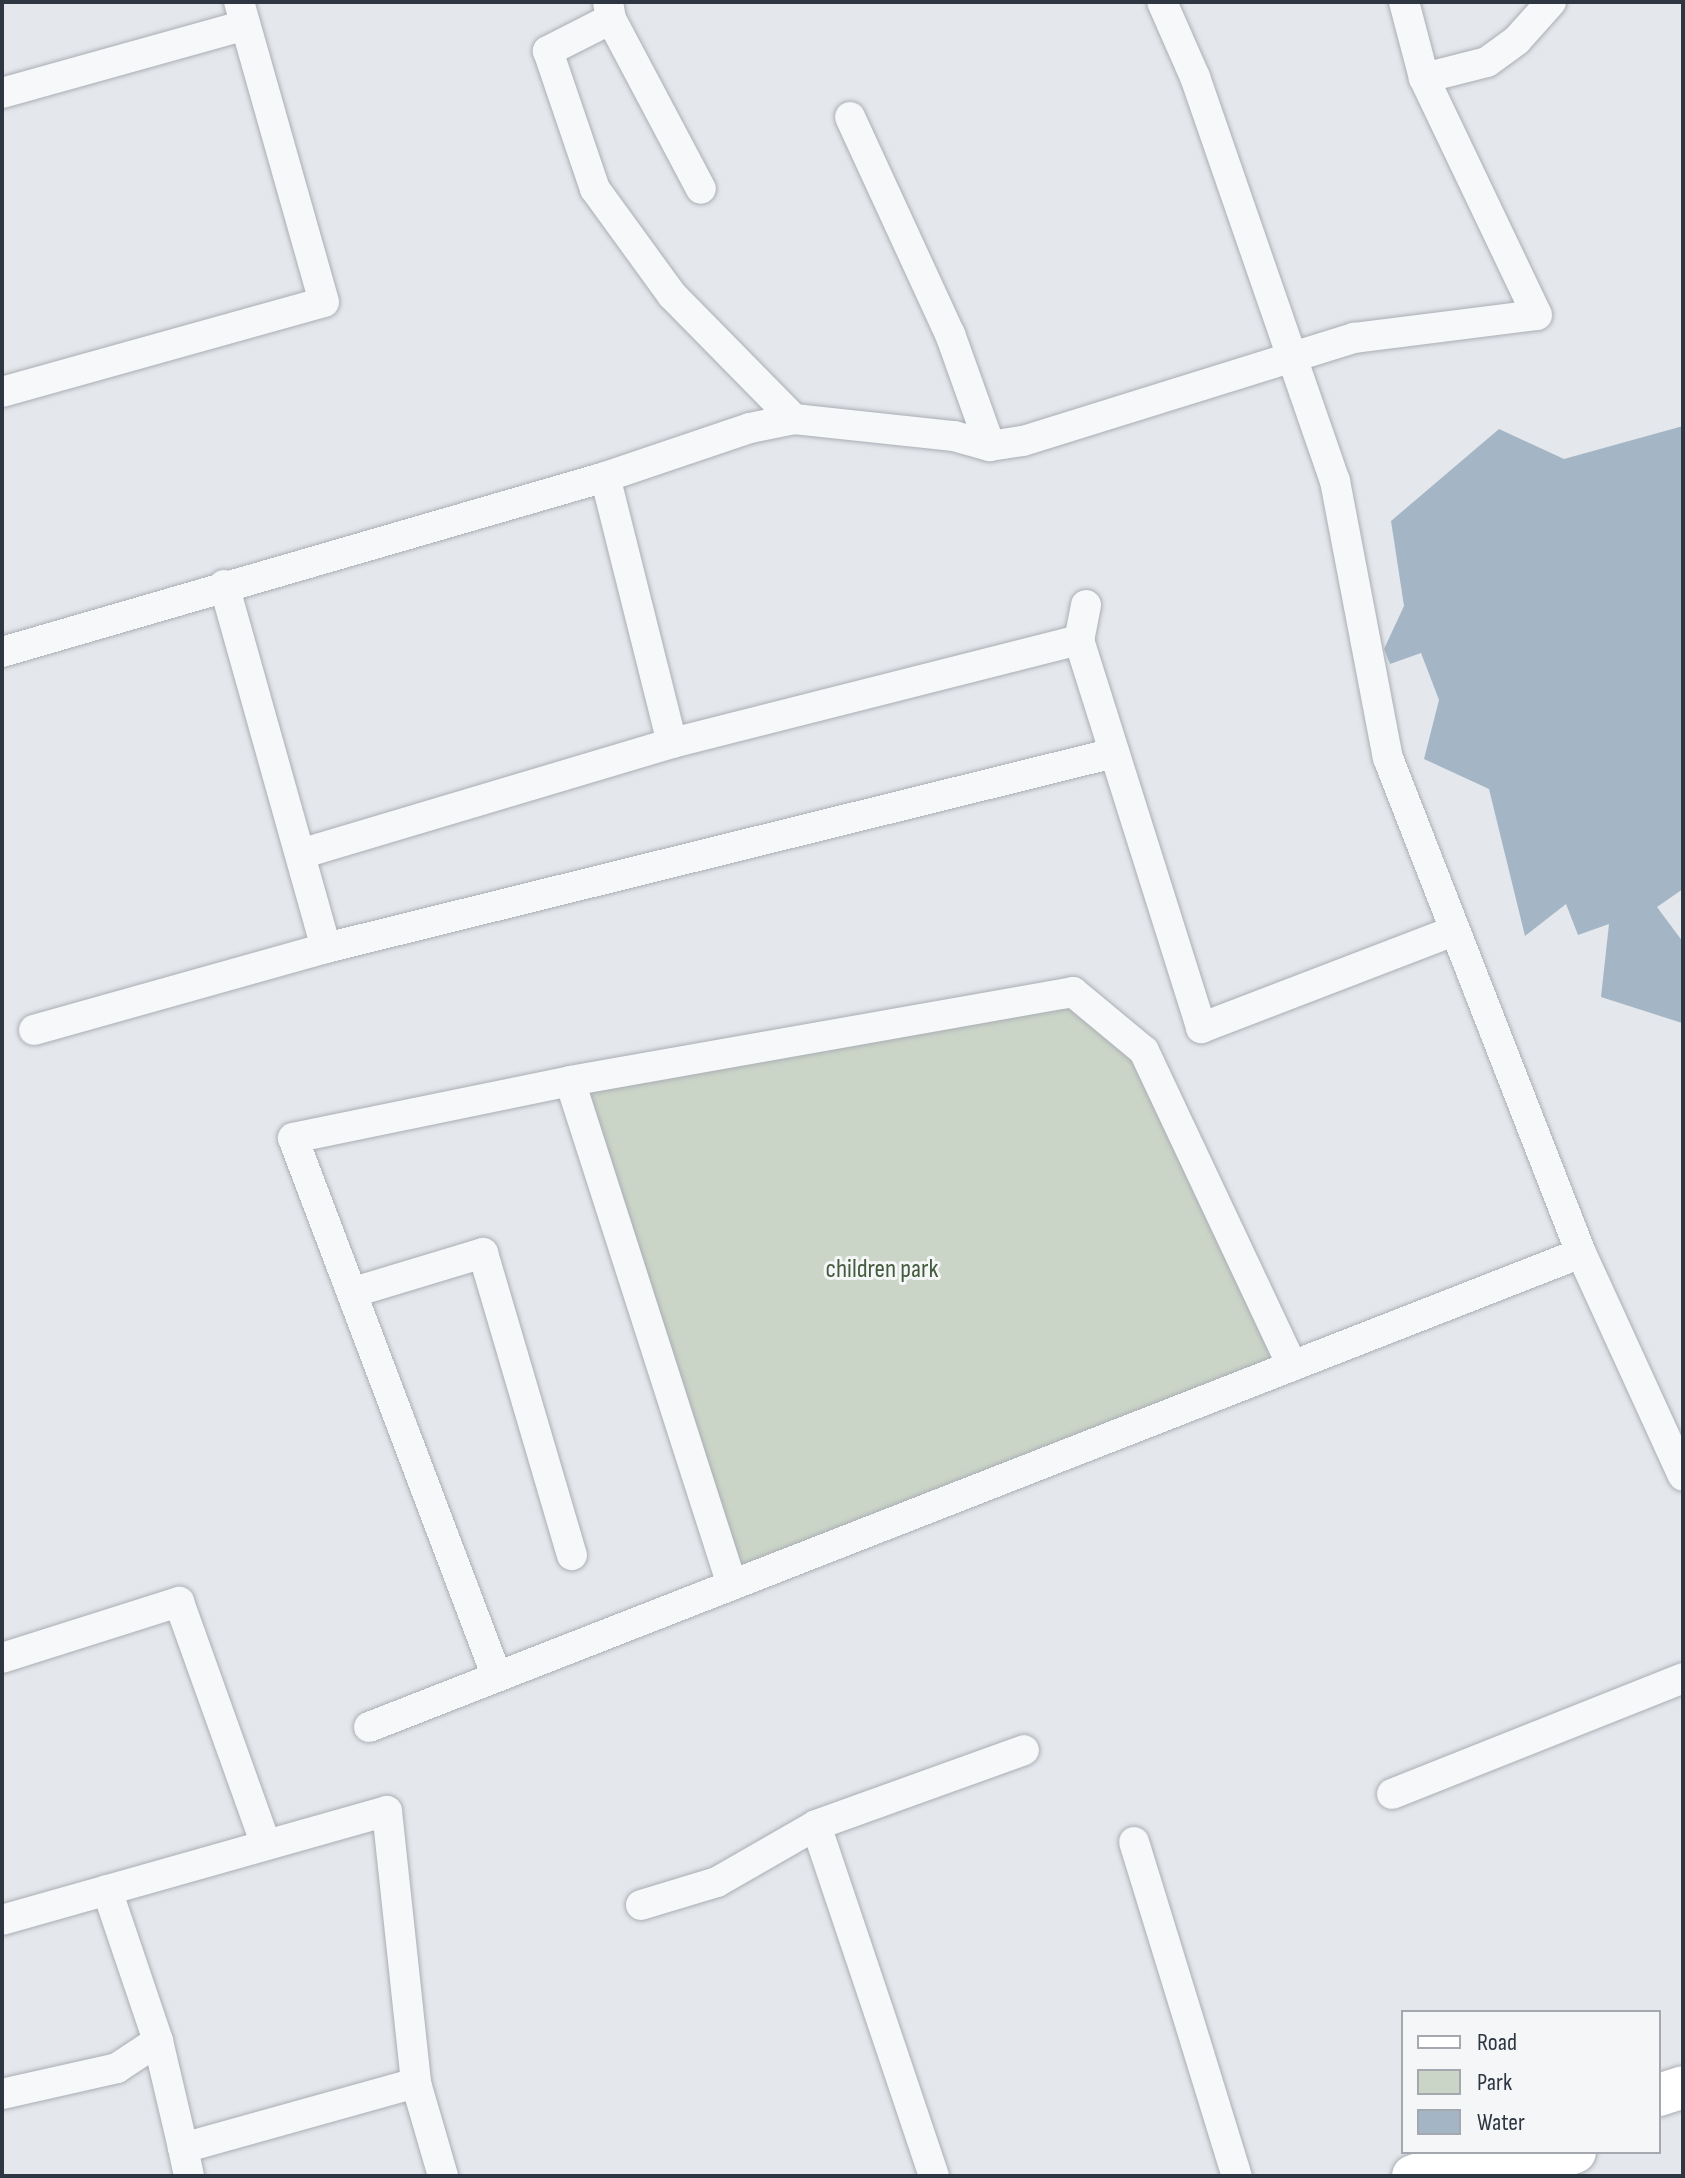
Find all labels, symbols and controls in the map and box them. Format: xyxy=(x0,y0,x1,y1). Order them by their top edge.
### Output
park label: children park xyxy=(826,1254,938,1286)
legend xyxy=(1401,2010,1661,2154)
text: Road xyxy=(1477,2028,1517,2057)
text: Park xyxy=(1477,2068,1512,2097)
text: Water xyxy=(1477,2108,1525,2137)

